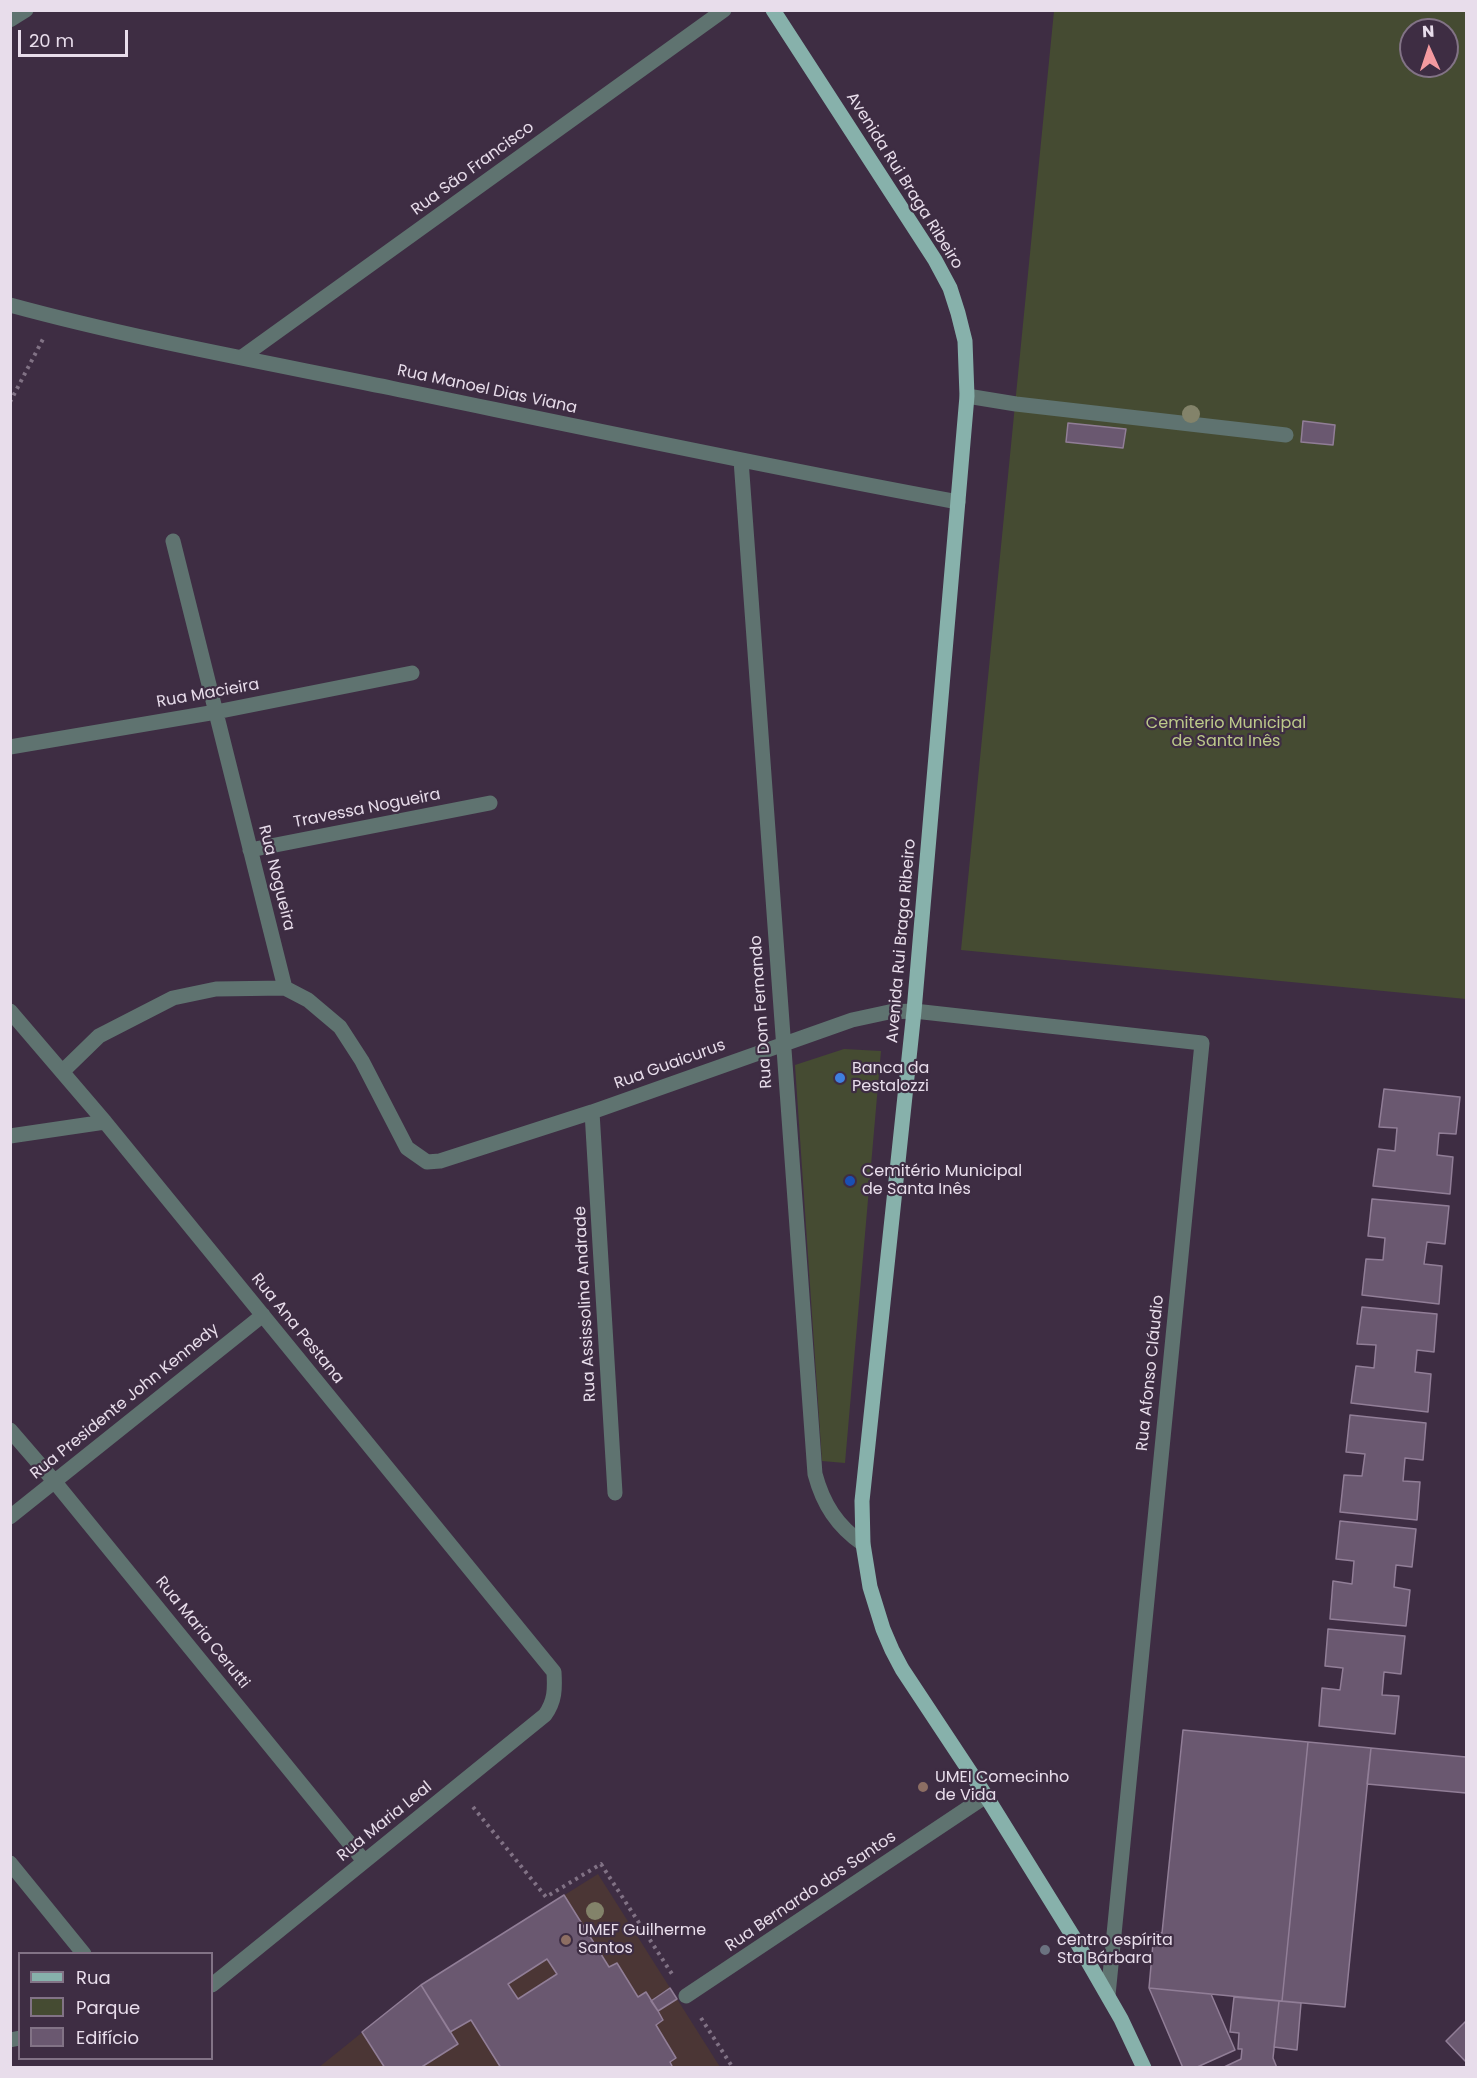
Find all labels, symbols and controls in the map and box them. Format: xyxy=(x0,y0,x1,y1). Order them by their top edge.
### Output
scale bar xyxy=(21,18,130,56)
north arrow xyxy=(1399,18,1459,78)
text: N xyxy=(1422,20,1435,43)
text: 20 m xyxy=(29,28,74,53)
street label: Avenida Rui Braga Ribeiro xyxy=(842,89,966,273)
street label: Rua São Francisco xyxy=(408,118,538,220)
street label: Rua Manoel Dias Viana xyxy=(395,362,579,418)
street label: Rua Macieira xyxy=(155,676,261,712)
park label: Cemiterio Municipal de Santa Inês xyxy=(1146,714,1306,752)
street label: Travessa Nogueira xyxy=(292,785,442,833)
street label: Rua Nogueira xyxy=(254,823,298,933)
street label: Avenida Rui Braga Ribeiro xyxy=(884,838,920,1044)
street label: Rua Dom Fernando xyxy=(747,935,777,1089)
street label: Rua Guaicurus xyxy=(612,1036,728,1094)
place label: Banca da Pestalozzi xyxy=(852,1059,929,1097)
marker: Banca da Pestalozzi xyxy=(833,1071,847,1085)
place label: Cemitério Municipal de Santa Inês xyxy=(862,1162,1022,1200)
marker: Cemitério Municipal de Santa Inês xyxy=(843,1174,857,1188)
street label: Rua Assissolina Andrade xyxy=(571,1206,601,1402)
street label: Rua Ana Pestana xyxy=(247,1270,347,1388)
street label: Rua Afonso Cláudio xyxy=(1133,1294,1169,1452)
street label: Rua Presidente John Kennedy xyxy=(27,1320,223,1484)
street label: Rua Maria Cerutti xyxy=(151,1573,253,1693)
place label: UMEI Comecinho de Vida xyxy=(935,1768,1069,1806)
street label: Rua Maria Leal xyxy=(334,1778,436,1866)
marker: UMEI Comecinho de Vida xyxy=(916,1780,930,1794)
street label: Rua Bernardo dos Santos xyxy=(722,1828,900,1956)
place label: UMEF Guilherme Santos xyxy=(578,1921,706,1959)
place label: centro espírita Sta Bárbara xyxy=(1057,1931,1173,1969)
marker: UMEF Guilherme Santos xyxy=(559,1933,573,1947)
marker: centro espírita Sta Bárbara xyxy=(1038,1943,1052,1957)
legend xyxy=(18,1952,213,2060)
text: Rua xyxy=(76,1965,111,1990)
text: Parque xyxy=(76,1995,140,2020)
text: Edifício xyxy=(76,2025,139,2050)

